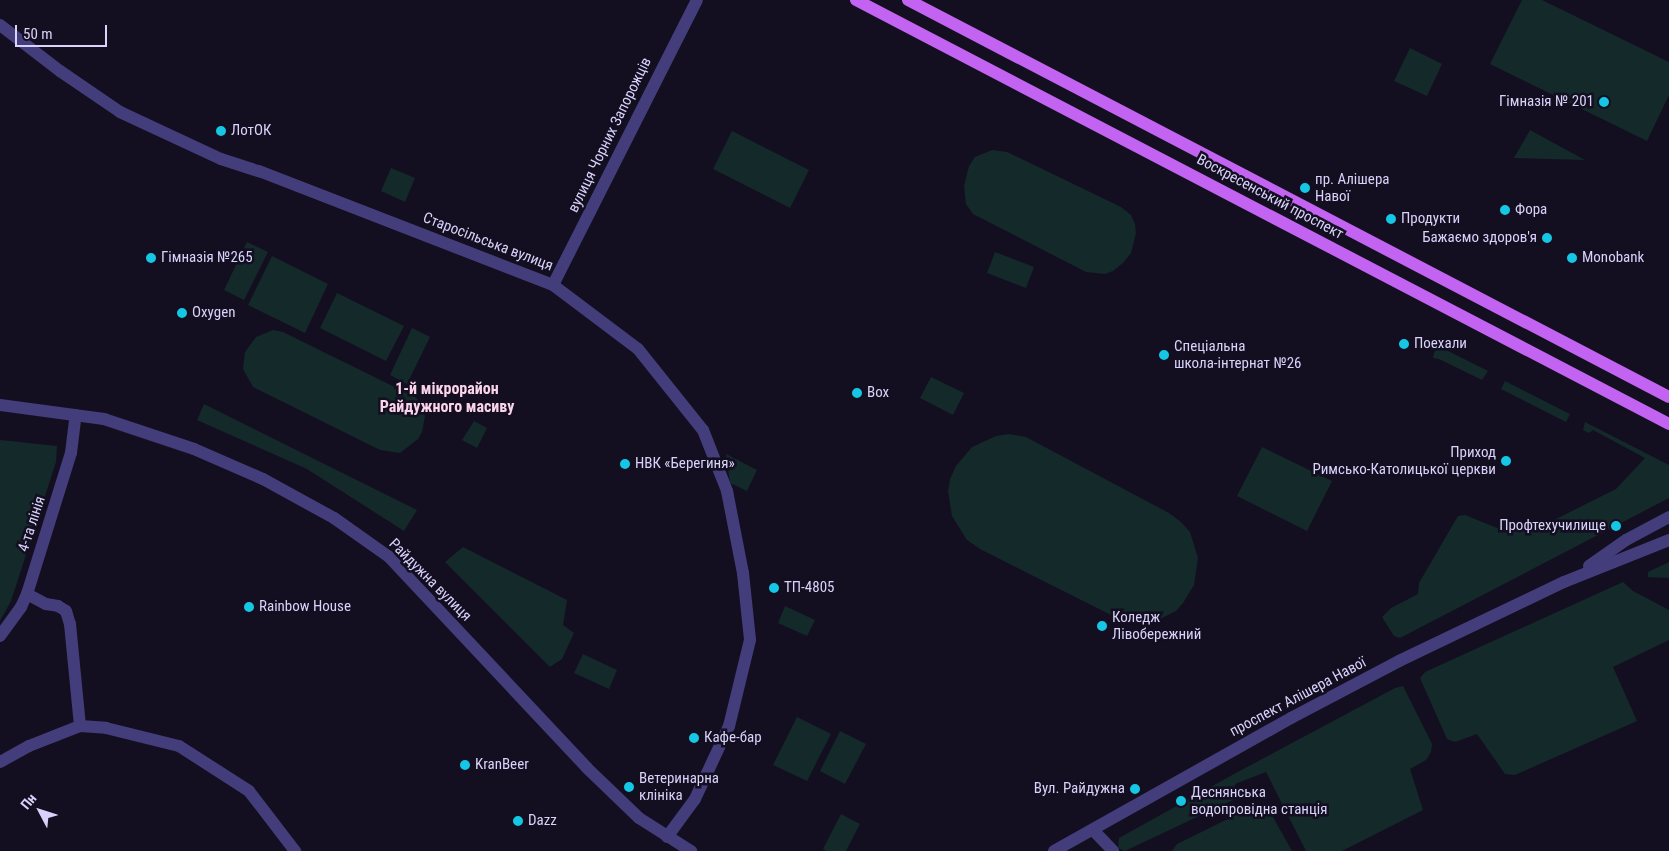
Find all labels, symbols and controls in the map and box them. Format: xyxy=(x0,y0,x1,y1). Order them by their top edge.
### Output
scale bar xyxy=(18,15,110,47)
text: 50 m xyxy=(23,25,53,43)
street label: вулиця Чорних Запорожців xyxy=(565,55,655,215)
place label: Гімназія № 201 xyxy=(1499,93,1594,111)
marker: Гімназія № 201 xyxy=(1598,96,1610,108)
place label: ЛотОК xyxy=(231,122,271,140)
marker: ЛотОК xyxy=(215,125,227,137)
street label: Воскресенський проспект xyxy=(1194,151,1346,243)
place label: пр. Алішера Навої xyxy=(1315,170,1389,205)
marker: пр. Алішера Навої xyxy=(1299,182,1311,194)
place label: Фора xyxy=(1515,201,1547,219)
marker: Фора xyxy=(1499,204,1511,216)
street label: Старосільська вулиця xyxy=(420,209,556,275)
place label: Продукти xyxy=(1401,210,1460,228)
marker: Продукти xyxy=(1385,213,1397,225)
place label: Бажаємо здоров'я xyxy=(1422,229,1537,247)
marker: Бажаємо здоров'я xyxy=(1541,232,1553,244)
place label: Гімназія №265 xyxy=(161,249,253,267)
place label: Monobank xyxy=(1582,249,1644,267)
marker: Гімназія №265 xyxy=(145,252,157,264)
marker: Monobank xyxy=(1566,252,1578,264)
place label: Oxygen xyxy=(192,304,235,322)
marker: Oxygen xyxy=(176,307,188,319)
place label: Поехали xyxy=(1414,335,1467,353)
place label: Спеціальна школа-інтернат №26 xyxy=(1174,337,1302,372)
marker: Поехали xyxy=(1398,338,1410,350)
marker: Спеціальна школа-інтернат №26 xyxy=(1158,349,1170,361)
district label: 1-й мікрорайон Райдужного масиву xyxy=(380,379,514,417)
place label: Box xyxy=(867,384,889,402)
marker: Box xyxy=(851,387,863,399)
place label: Приход Римсько-Католицької церкви xyxy=(1312,443,1496,478)
place label: НВК «Берегиня» xyxy=(635,455,735,473)
marker: Приход Римсько-Католицької церкви xyxy=(1500,455,1512,467)
marker: НВК «Берегиня» xyxy=(619,458,631,470)
street label: 4-та лінія xyxy=(15,494,49,554)
place label: Профтехучилище xyxy=(1499,517,1606,535)
marker: Профтехучилище xyxy=(1610,520,1622,532)
street label: Райдужна вулиця xyxy=(385,535,475,625)
place label: ТП-4805 xyxy=(784,579,834,597)
marker: ТП-4805 xyxy=(768,582,780,594)
place label: Rainbow House xyxy=(259,598,351,616)
marker: Rainbow House xyxy=(243,601,255,613)
place label: Коледж Лівобережний xyxy=(1112,608,1201,643)
marker: Коледж Лівобережний xyxy=(1096,620,1108,632)
street label: проспект Алішера Навої xyxy=(1227,653,1369,741)
place label: Кафе-бар xyxy=(704,729,762,747)
marker: Кафе-бар xyxy=(688,732,700,744)
place label: KranBeer xyxy=(475,756,529,774)
marker: KranBeer xyxy=(459,759,471,771)
place label: Ветеринарна клініка xyxy=(639,769,719,804)
place label: Вул. Райдужна xyxy=(1034,780,1125,798)
marker: Ветеринарна клініка xyxy=(623,781,635,793)
marker: Вул. Райдужна xyxy=(1129,783,1141,795)
place label: Деснянська водопровідна станція xyxy=(1191,783,1328,818)
north arrow xyxy=(15,786,65,836)
text: Пн xyxy=(17,790,40,812)
marker: Деснянська водопровідна станція xyxy=(1175,795,1187,807)
place label: Dazz xyxy=(528,812,557,830)
marker: Dazz xyxy=(512,815,524,827)

